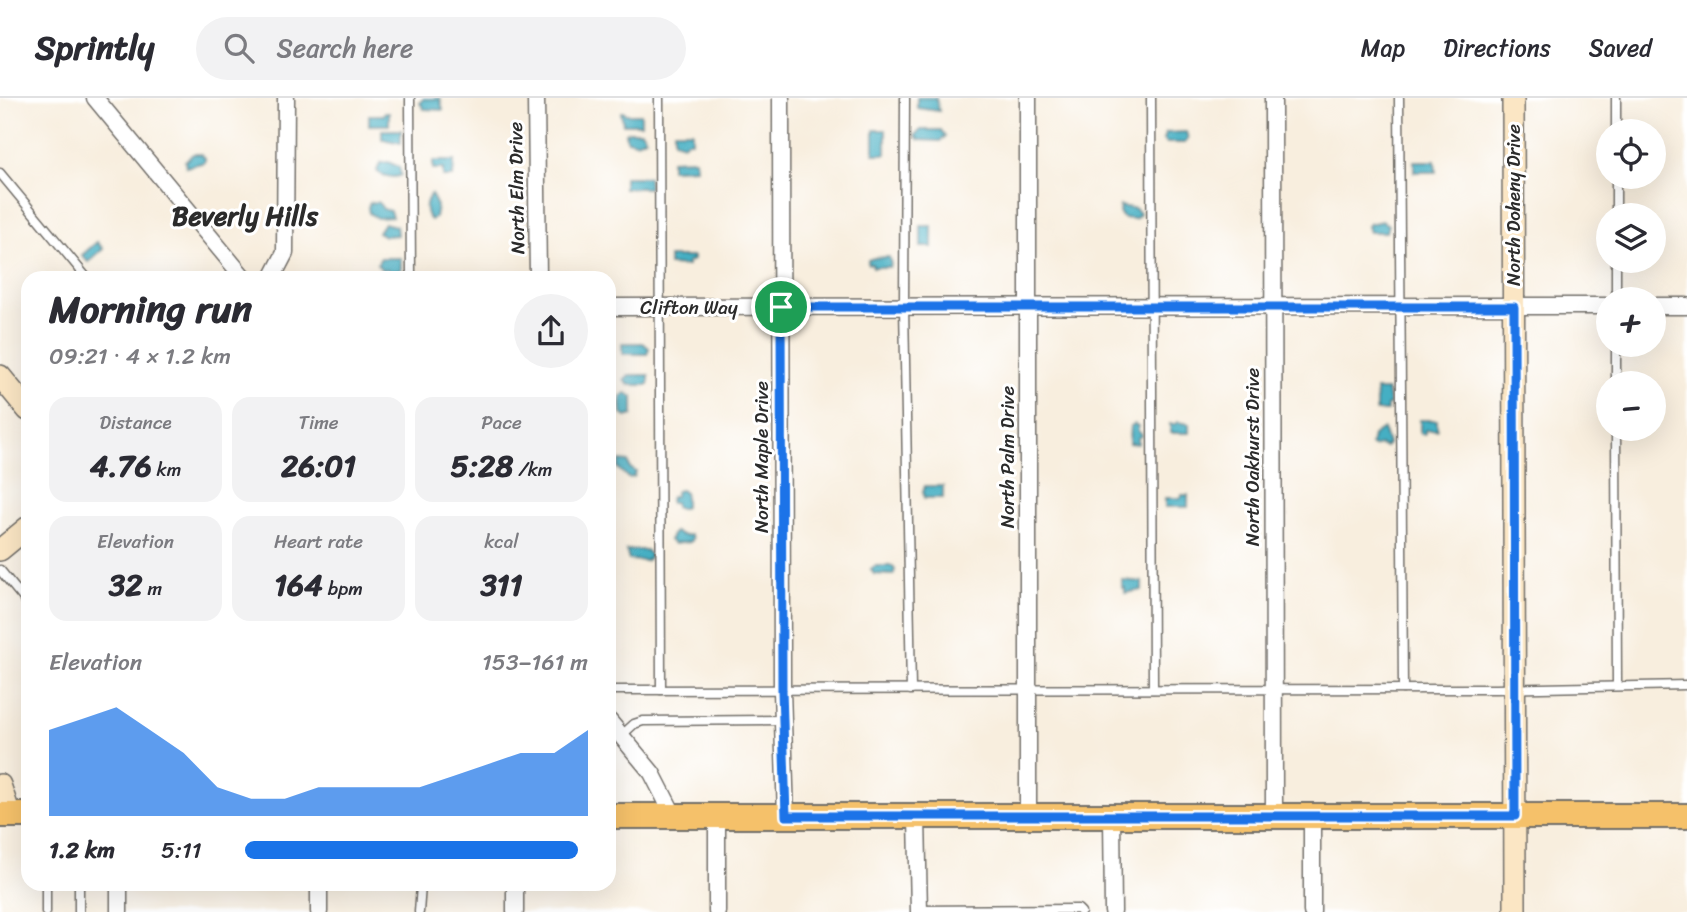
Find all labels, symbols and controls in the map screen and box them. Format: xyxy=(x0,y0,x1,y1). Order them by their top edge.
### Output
search box xyxy=(196,17,686,80)
text: Sprintly xyxy=(35,19,154,77)
text: Search here xyxy=(276,25,413,71)
text: Map xyxy=(1361,27,1405,69)
text: Directions xyxy=(1443,27,1551,69)
text: Saved xyxy=(1589,27,1652,69)
icon: search xyxy=(220,29,258,67)
map controls xyxy=(1596,119,1666,441)
button: locate xyxy=(1596,119,1666,189)
street label: North Elm Drive xyxy=(499,121,534,254)
street label: North Doheny Drive xyxy=(1497,124,1530,286)
district label: Beverly Hills xyxy=(172,193,319,239)
button: layers xyxy=(1596,203,1666,273)
text: Morning run xyxy=(49,276,252,343)
pin xyxy=(751,277,811,337)
button: + xyxy=(1596,287,1666,357)
icon: arrive xyxy=(762,288,800,326)
street label: Clifton Way xyxy=(640,291,738,324)
button: share xyxy=(514,294,588,368)
text: 09:21 · 4 × 1.2 km xyxy=(49,336,231,377)
street label: North Oakhurst Drive xyxy=(1236,367,1269,546)
button: − xyxy=(1596,371,1666,441)
street label: North Maple Drive xyxy=(745,381,778,533)
street label: North Palm Drive xyxy=(991,386,1024,528)
text: Distance xyxy=(99,406,172,439)
text: Time xyxy=(298,406,339,439)
text: Pace xyxy=(481,406,522,439)
text: 4.76 xyxy=(90,439,152,493)
text: 26:01 xyxy=(281,439,356,493)
text: 5:28 xyxy=(451,439,513,493)
text: km xyxy=(152,453,181,486)
text: /km xyxy=(513,453,552,486)
text: Elevation xyxy=(97,525,174,558)
text: Heart rate xyxy=(274,525,363,558)
text: kcal xyxy=(484,525,519,558)
text: 32 xyxy=(109,558,143,612)
text: 164 xyxy=(274,558,323,612)
text: 311 xyxy=(480,558,523,612)
text: m xyxy=(143,572,162,605)
text: bpm xyxy=(323,572,363,605)
text: Elevation xyxy=(49,642,142,683)
text: 153–161 m xyxy=(482,642,588,683)
text: 1.2 km xyxy=(49,830,115,871)
text: 5:11 xyxy=(161,830,202,871)

